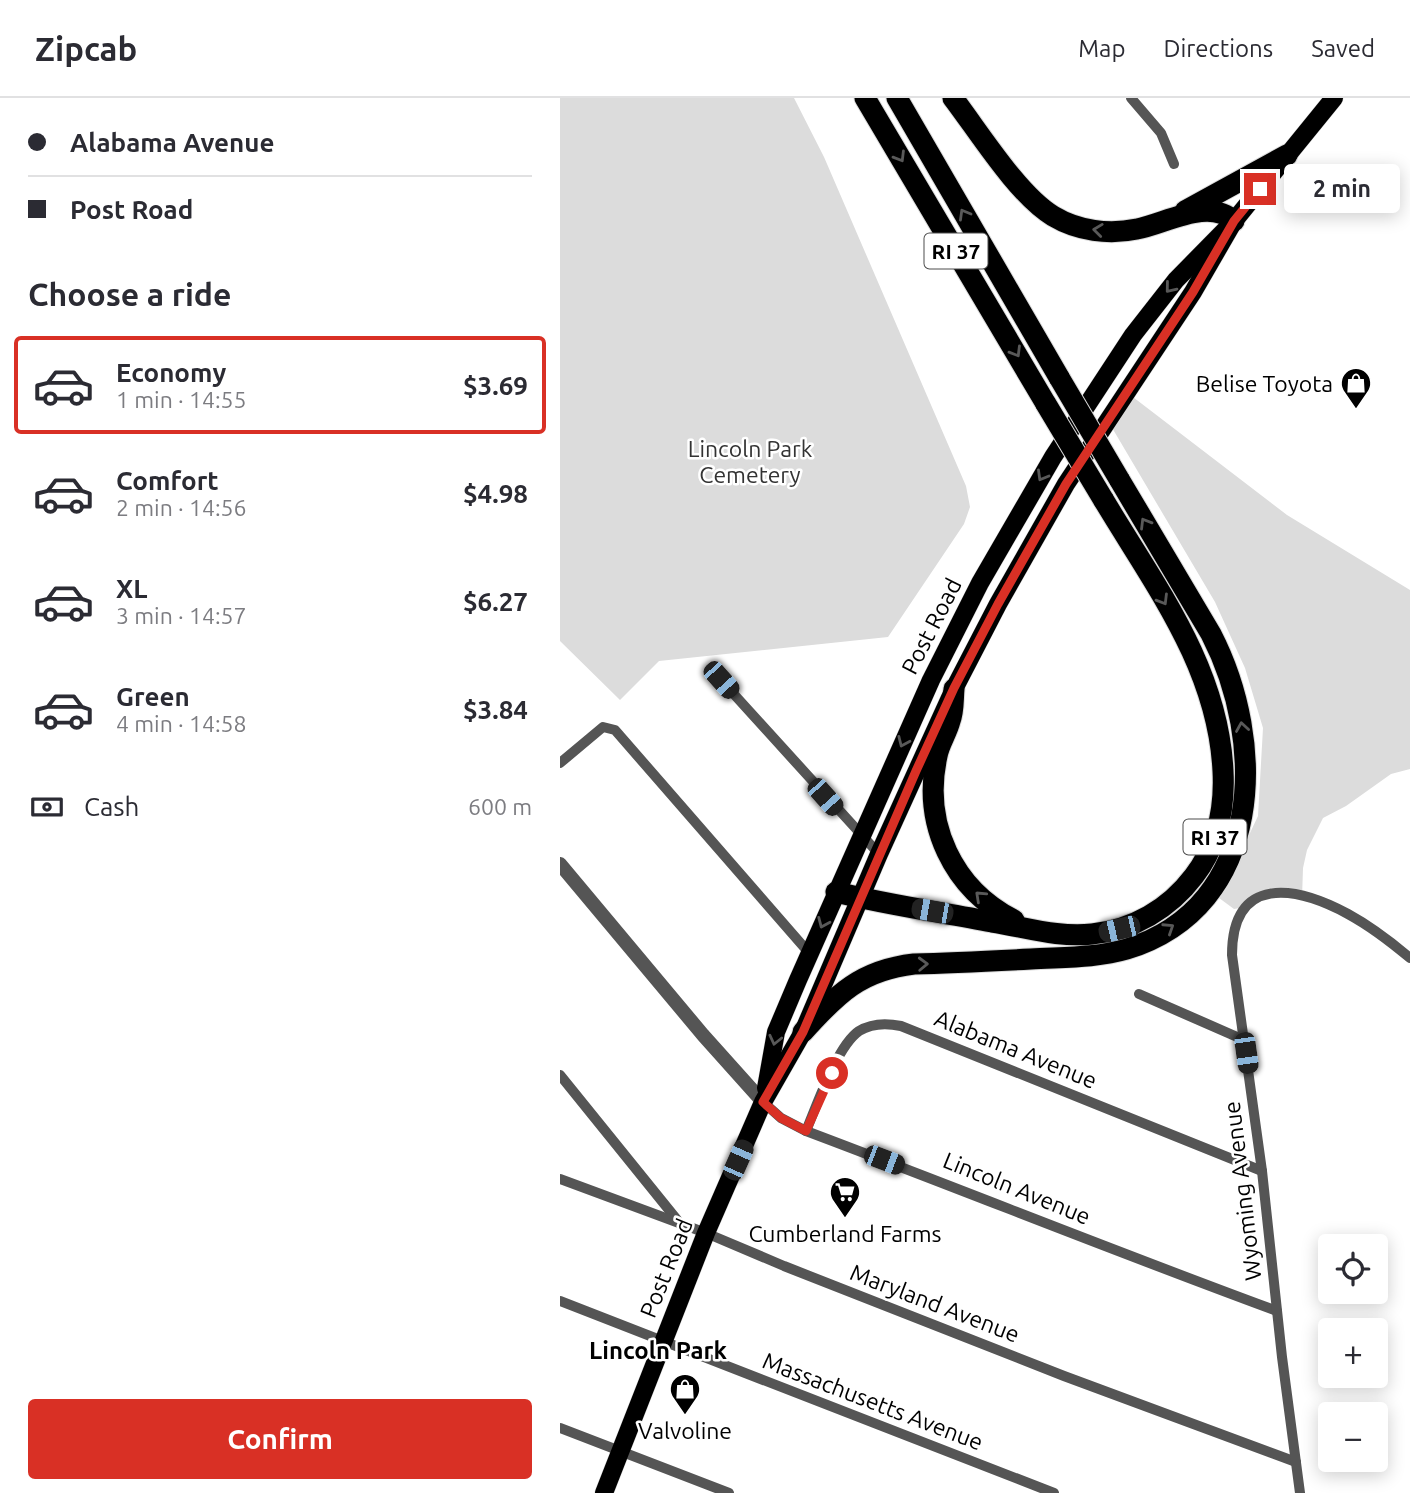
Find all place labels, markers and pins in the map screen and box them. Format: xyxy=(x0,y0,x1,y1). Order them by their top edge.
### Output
shop icon: Belise Toyota xyxy=(1339,366,1373,410)
place label: Belise Toyota xyxy=(1196,371,1333,396)
supermarket icon: Cumberland Farms xyxy=(828,1175,862,1219)
place label: Cumberland Farms xyxy=(748,1221,942,1246)
shop icon: Valvoline xyxy=(668,1372,702,1416)
place label: Valvoline xyxy=(638,1418,732,1443)

